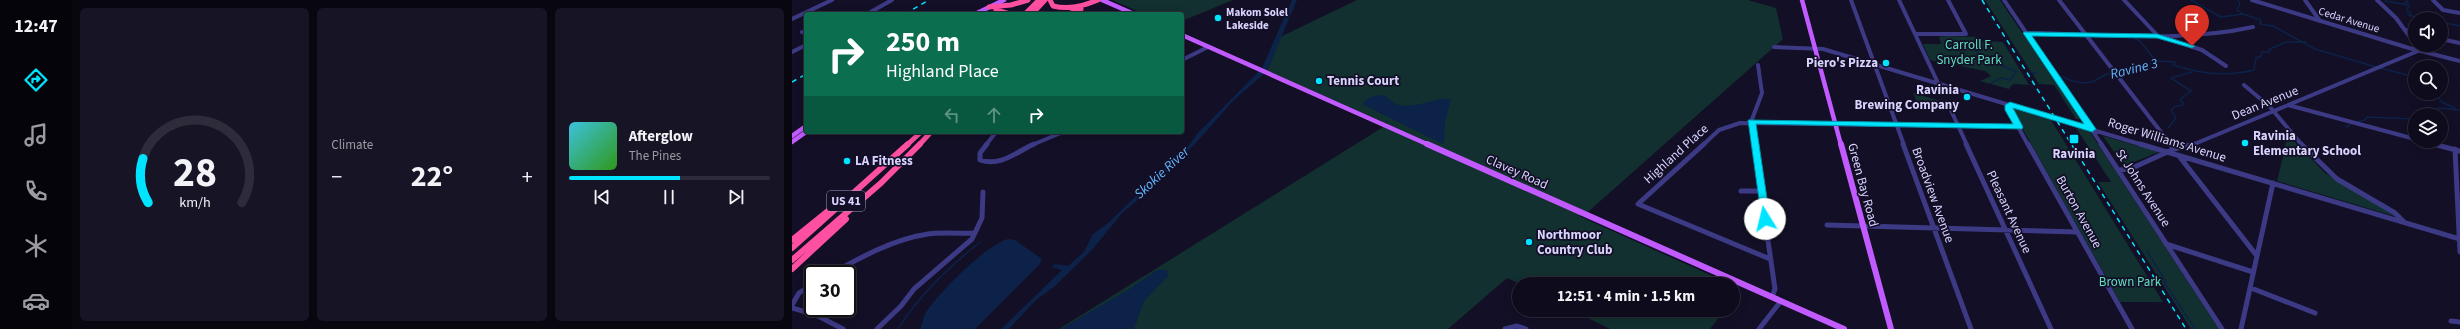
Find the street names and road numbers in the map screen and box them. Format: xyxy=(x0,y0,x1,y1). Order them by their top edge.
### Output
street label: Cedar Avenue xyxy=(2317,4,2382,37)
street label: Dean Avenue xyxy=(2229,81,2301,125)
street label: Roger Williams Avenue xyxy=(2106,113,2228,167)
street label: Highland Place xyxy=(1640,120,1712,188)
street label: Green Bay Road xyxy=(1843,141,1883,229)
street label: Broadview Avenue xyxy=(1907,145,1959,245)
street label: St Johns Avenue xyxy=(2111,146,2175,230)
street label: Clavey Road xyxy=(1483,150,1551,194)
street label: Pleasant Avenue xyxy=(1982,168,2036,256)
street label: Burton Avenue xyxy=(2052,173,2106,251)
road number: US 41 xyxy=(827,191,865,211)

